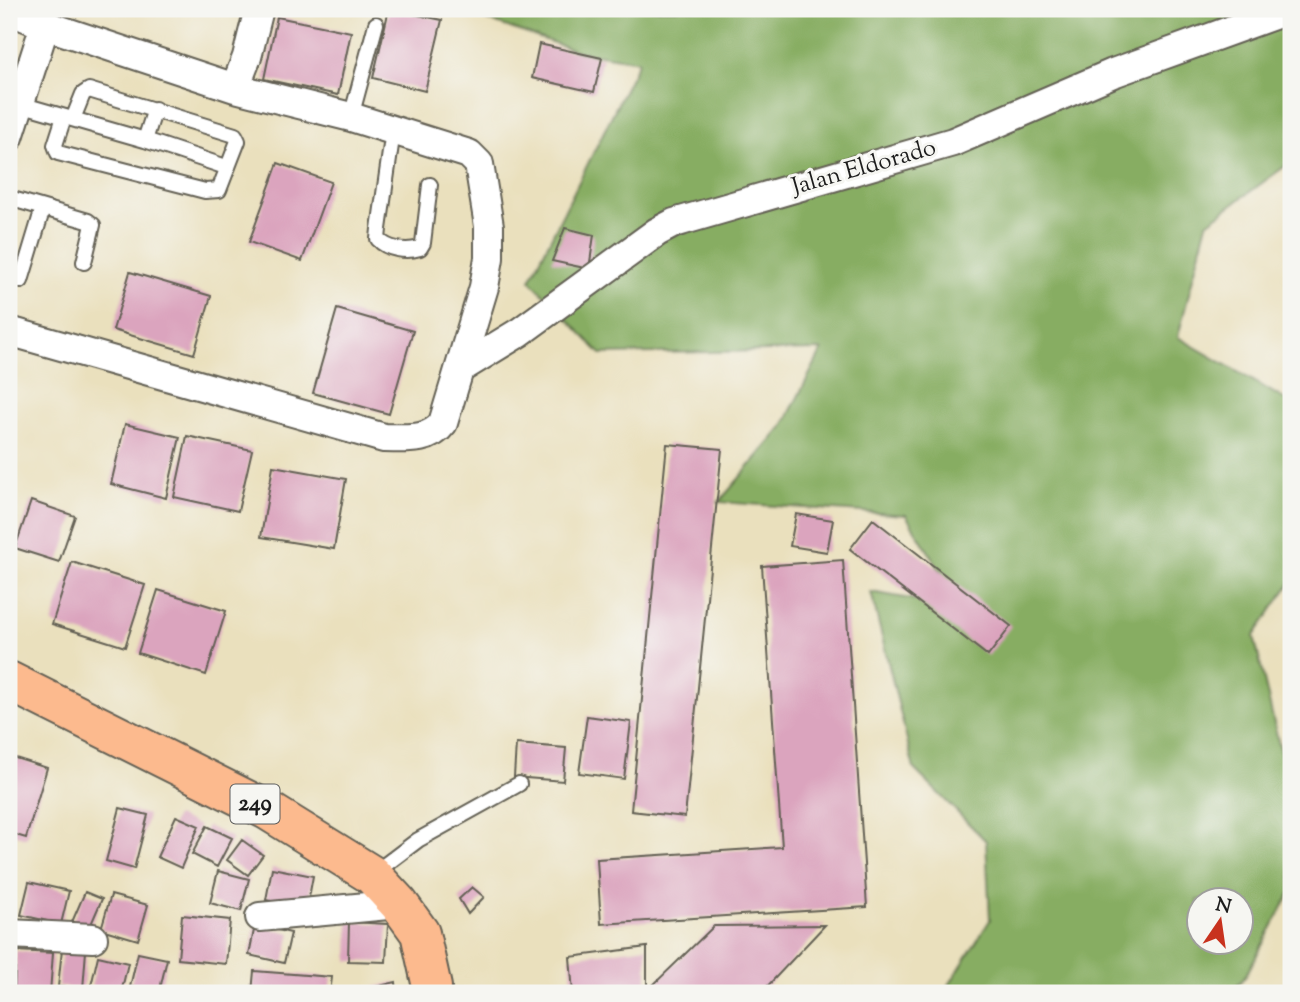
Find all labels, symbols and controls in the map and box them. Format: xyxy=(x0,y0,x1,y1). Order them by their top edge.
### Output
street label: Jalan Eldorado xyxy=(786,131,940,205)
road number: 249 xyxy=(230,784,280,824)
north arrow xyxy=(1184,886,1254,956)
text: N xyxy=(1213,892,1234,922)

